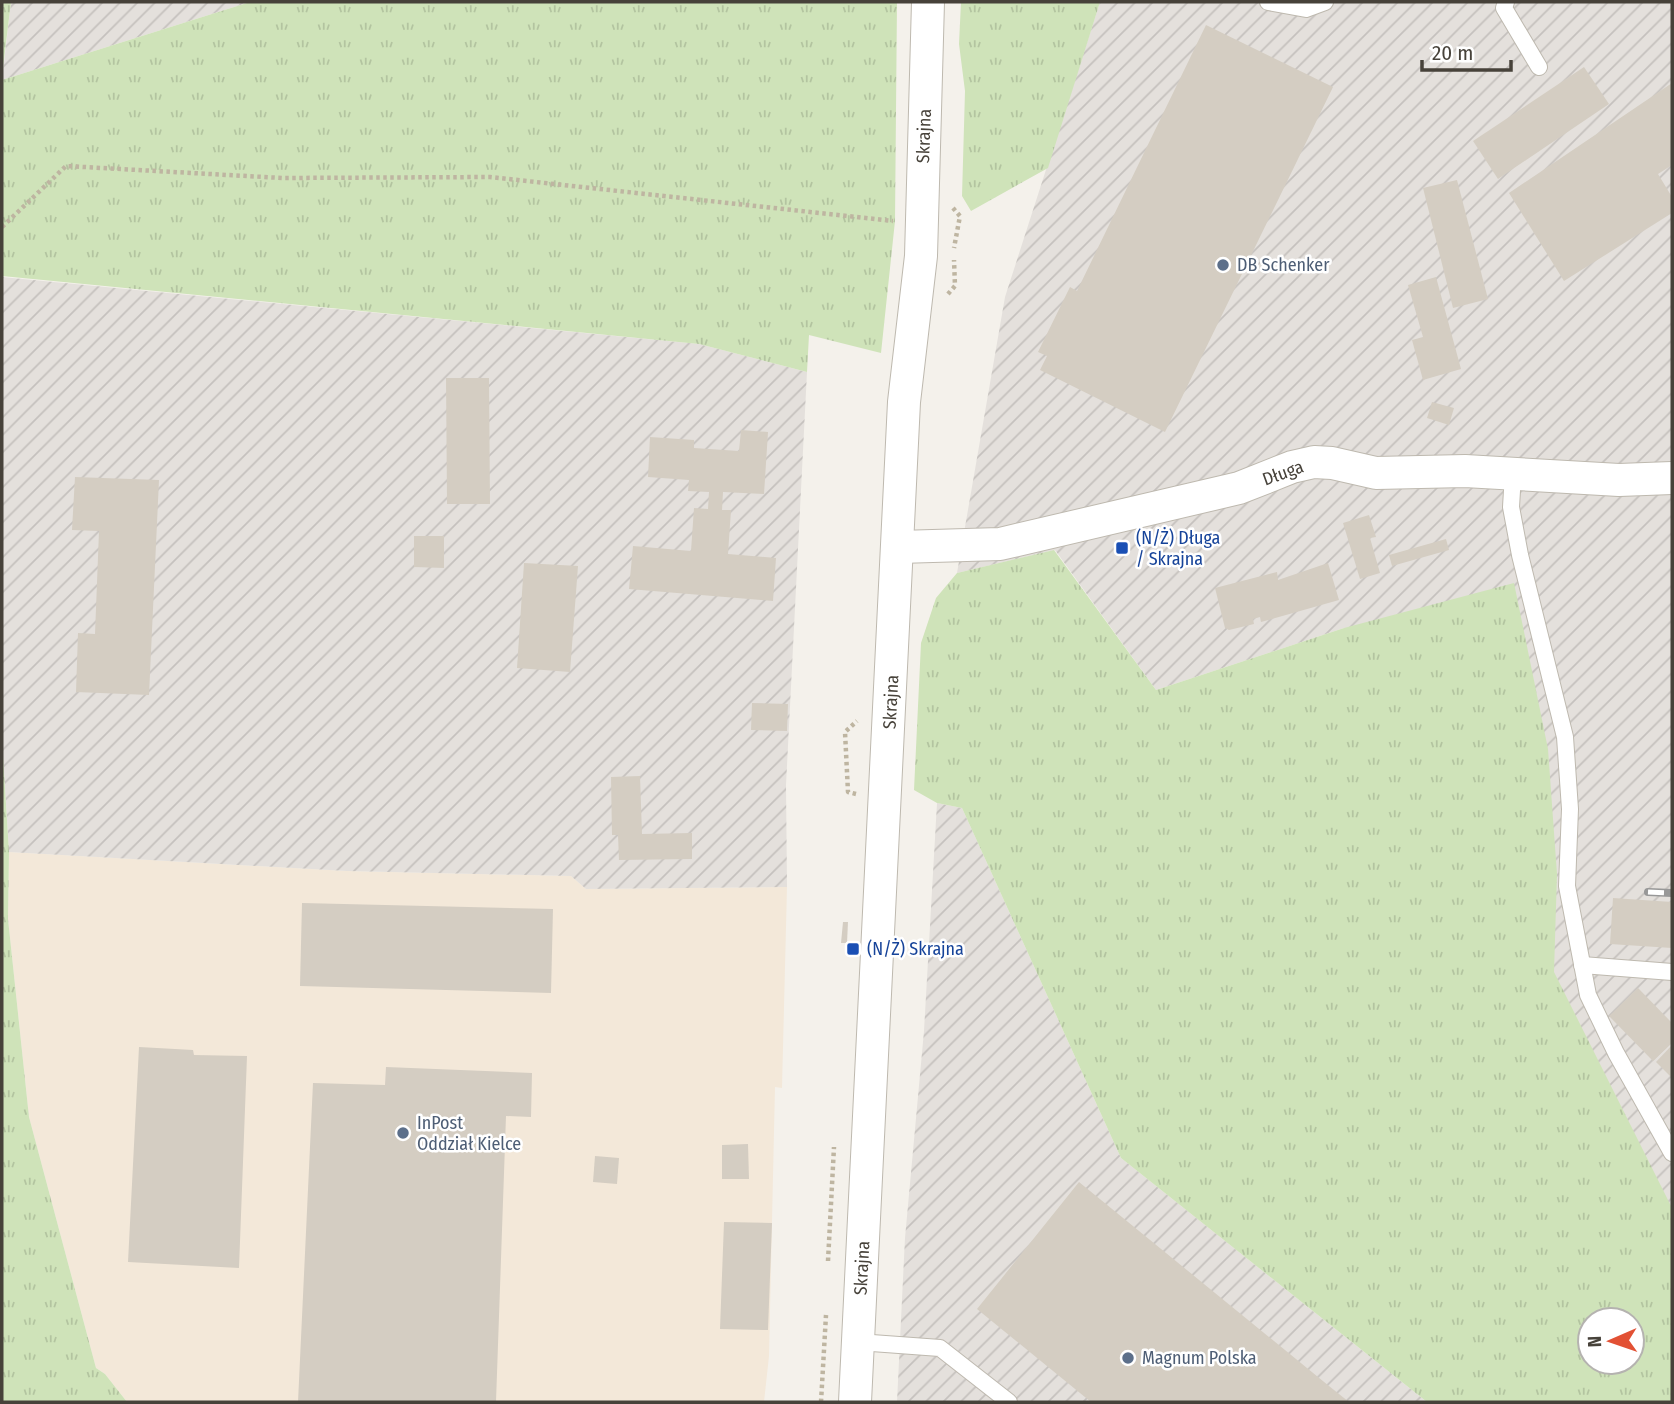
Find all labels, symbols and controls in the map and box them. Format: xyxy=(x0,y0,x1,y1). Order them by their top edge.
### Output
scale bar xyxy=(1422,28,1511,72)
text: 20 m xyxy=(1432,40,1473,66)
street label: Skrajna xyxy=(912,108,936,164)
place label: DB Schenker xyxy=(1237,254,1330,276)
marker: DB Schenker xyxy=(1215,257,1231,273)
street label: Długa xyxy=(1259,455,1307,491)
place label: (N/Ż) Długa / Skrajna xyxy=(1136,527,1221,570)
marker: (N/Ż) Długa / Skrajna xyxy=(1114,540,1130,556)
street label: Skrajna xyxy=(879,674,903,730)
place label: (N/Ż) Skrajna xyxy=(867,938,964,960)
marker: (N/Ż) Skrajna xyxy=(845,941,861,957)
place label: InPost Oddział Kielce xyxy=(417,1112,521,1155)
marker: InPost Oddział Kielce xyxy=(395,1125,411,1141)
street label: Skrajna xyxy=(850,1240,874,1296)
north arrow xyxy=(1576,1306,1646,1376)
text: N xyxy=(1583,1335,1606,1348)
place label: Magnum Polska xyxy=(1142,1347,1257,1369)
marker: Magnum Polska xyxy=(1120,1350,1136,1366)

